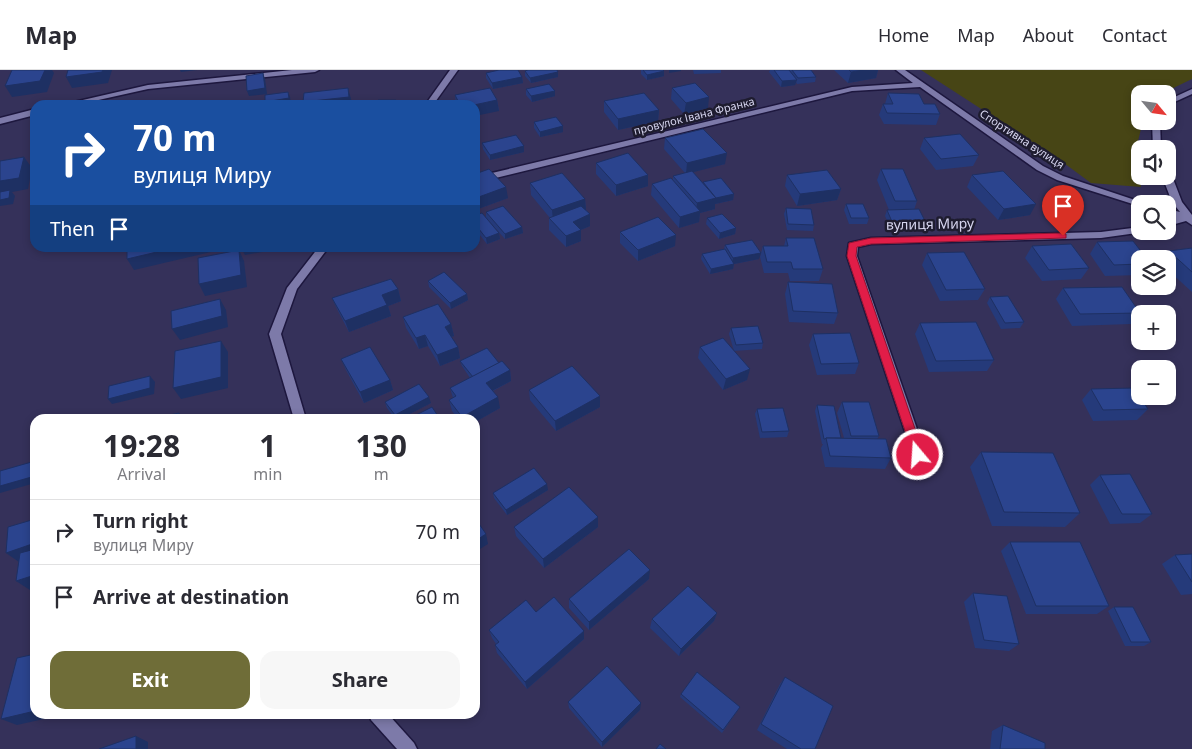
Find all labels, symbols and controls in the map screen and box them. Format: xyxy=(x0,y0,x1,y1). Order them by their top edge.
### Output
text: Map xyxy=(25,18,77,51)
text: Home xyxy=(878,23,929,47)
text: Map xyxy=(957,23,995,47)
text: About xyxy=(1023,23,1074,47)
text: Contact xyxy=(1102,23,1167,47)
north arrow xyxy=(1131,85,1176,130)
map controls xyxy=(1131,85,1176,405)
street label: провулок Івана Франка xyxy=(632,93,756,138)
street label: Спортивна вулиця xyxy=(977,106,1068,172)
text: 70 m xyxy=(133,114,216,161)
icon: right xyxy=(50,120,115,185)
button: sound xyxy=(1131,140,1176,185)
text: вулиця Миру xyxy=(133,159,271,189)
pin xyxy=(1042,185,1084,236)
icon: arrive xyxy=(1049,192,1077,220)
button: search xyxy=(1131,195,1176,240)
street label: вулиця Миру xyxy=(886,213,975,234)
icon: arrive xyxy=(105,215,133,243)
text: Then xyxy=(50,216,95,242)
button: layers xyxy=(1131,250,1176,295)
button: + xyxy=(1131,305,1176,350)
button: − xyxy=(1131,360,1176,405)
text: 19:28 xyxy=(103,425,180,466)
text: 1 xyxy=(259,425,276,466)
text: 130 xyxy=(355,425,407,466)
position arrow xyxy=(891,428,943,480)
text: Arrival xyxy=(117,463,166,485)
text: min xyxy=(253,463,282,485)
text: m xyxy=(374,463,389,485)
text: Turn right xyxy=(93,508,188,534)
icon: right xyxy=(50,518,78,546)
text: 70 m xyxy=(416,519,460,545)
text: вулиця Миру xyxy=(93,534,194,556)
icon: arrive xyxy=(50,583,78,611)
text: Arrive at destination xyxy=(93,584,289,610)
text: 60 m xyxy=(416,584,460,610)
button: Exit xyxy=(50,651,250,709)
button: Share xyxy=(260,651,460,709)

